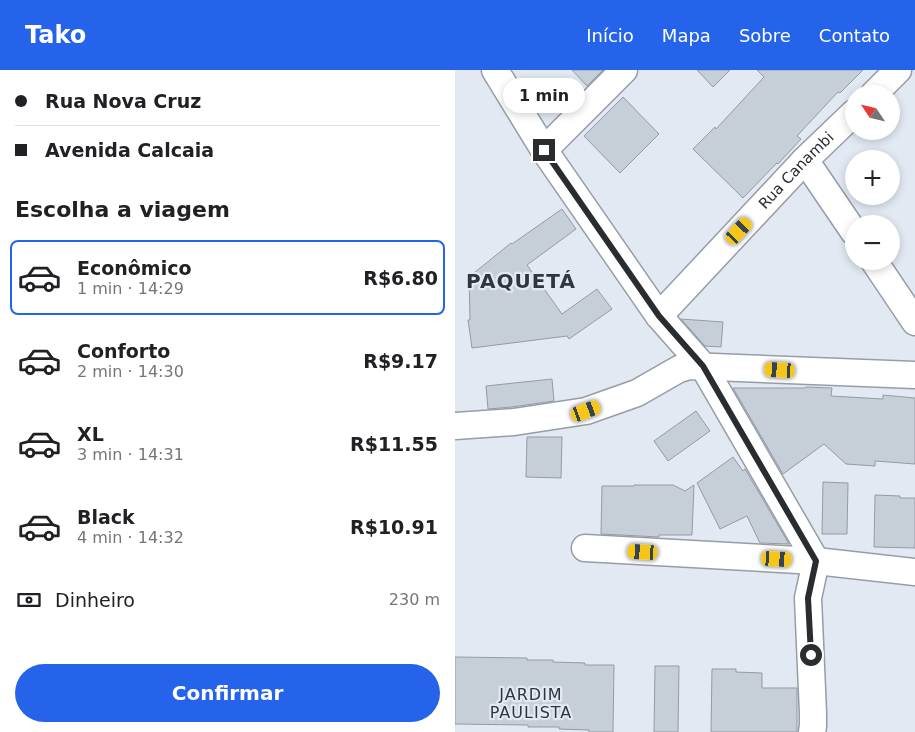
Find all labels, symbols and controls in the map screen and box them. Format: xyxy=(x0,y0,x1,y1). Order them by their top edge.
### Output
text: Tako xyxy=(25,21,86,49)
text: Início xyxy=(586,25,634,46)
text: Mapa xyxy=(662,25,711,46)
text: Sobre xyxy=(739,25,791,46)
text: Contato xyxy=(819,25,890,46)
callout: 1 min xyxy=(503,78,585,112)
north arrow xyxy=(845,85,900,140)
map controls xyxy=(845,85,900,270)
text: 1 min xyxy=(519,86,569,105)
text: Rua Nova Cruz xyxy=(45,90,201,112)
street label: Rua Canambi xyxy=(755,128,837,213)
text: Avenida Calcaia xyxy=(45,139,214,161)
route end xyxy=(533,139,555,161)
button: + xyxy=(845,150,900,205)
text: Escolha a viagem xyxy=(15,197,230,222)
car xyxy=(723,215,754,247)
button: − xyxy=(845,215,900,270)
icon: car xyxy=(17,255,62,300)
text: Econômico xyxy=(77,257,192,279)
text: R$6.80 xyxy=(363,267,438,289)
district label: PAQUETÁ xyxy=(466,269,576,293)
text: 1 min · 14:29 xyxy=(77,279,184,298)
icon: car xyxy=(17,338,62,383)
text: Conforto xyxy=(77,340,170,362)
text: R$9.17 xyxy=(363,350,438,372)
text: 2 min · 14:30 xyxy=(77,362,184,381)
car xyxy=(764,362,795,378)
car xyxy=(569,399,602,423)
icon: car xyxy=(17,421,62,466)
text: XL xyxy=(77,423,104,445)
text: R$11.55 xyxy=(350,433,438,455)
text: 3 min · 14:31 xyxy=(77,445,184,464)
icon: car xyxy=(17,504,62,549)
text: Black xyxy=(77,506,135,528)
text: R$10.91 xyxy=(350,516,438,538)
text: 4 min · 14:32 xyxy=(77,528,184,547)
car xyxy=(627,544,658,560)
car xyxy=(761,551,792,567)
icon: cash xyxy=(15,586,43,614)
text: Dinheiro xyxy=(55,589,135,611)
text: 230 m xyxy=(389,590,440,609)
route start xyxy=(800,644,822,666)
button: Confirmar xyxy=(15,664,440,722)
district label: JARDIM PAULISTA xyxy=(490,685,572,722)

